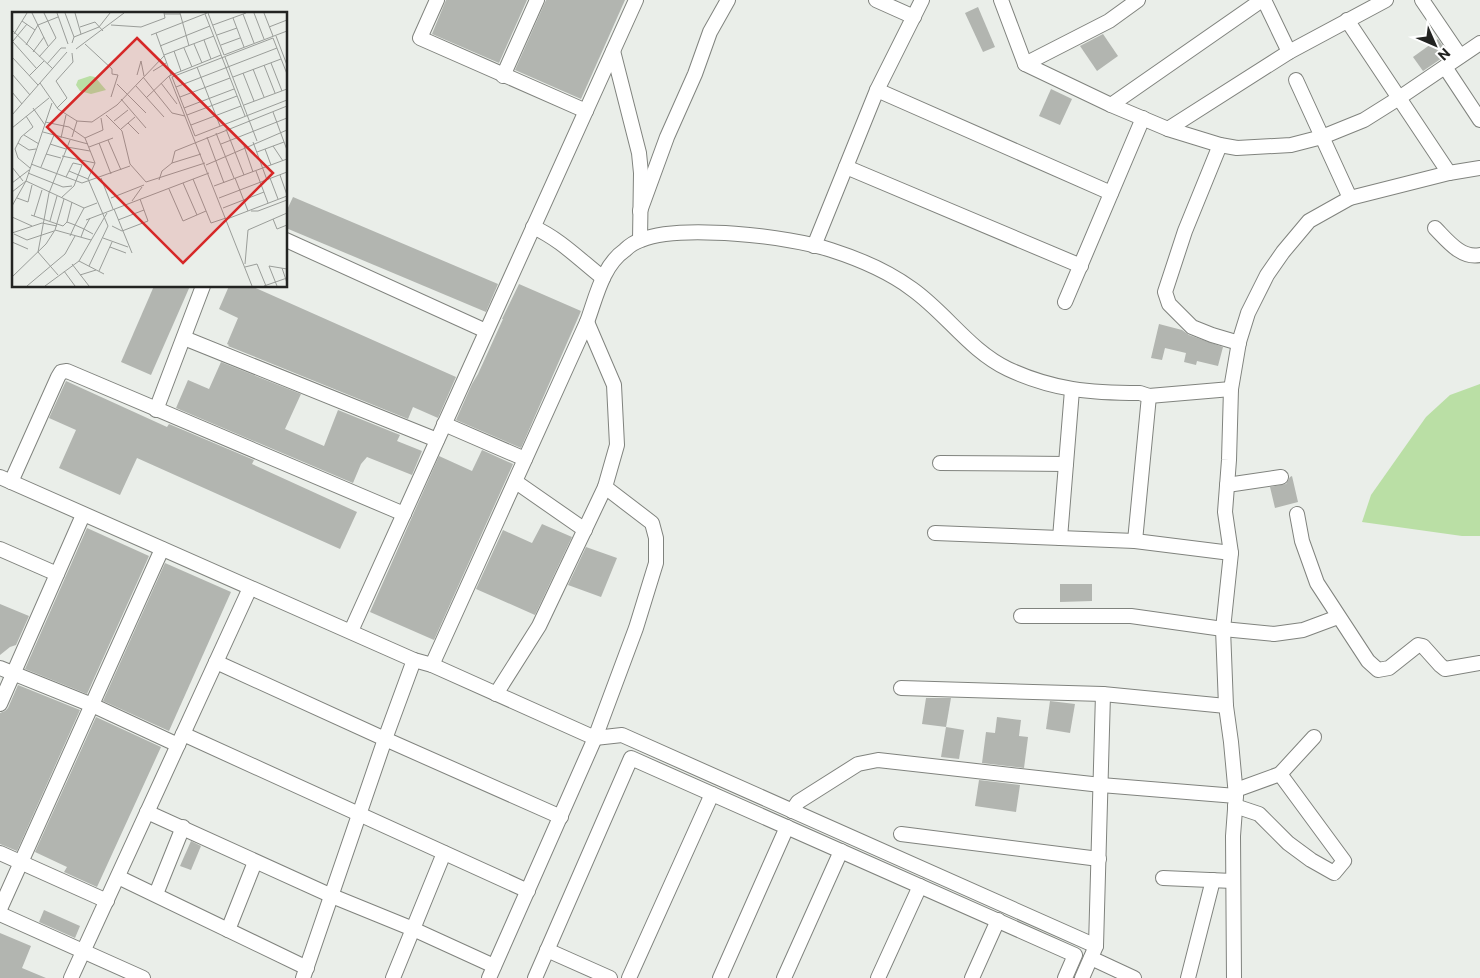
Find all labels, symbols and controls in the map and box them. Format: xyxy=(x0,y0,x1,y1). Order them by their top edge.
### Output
inset map xyxy=(12,12,288,288)
north arrow xyxy=(1410,20,1460,70)
text: N xyxy=(1435,45,1454,64)

